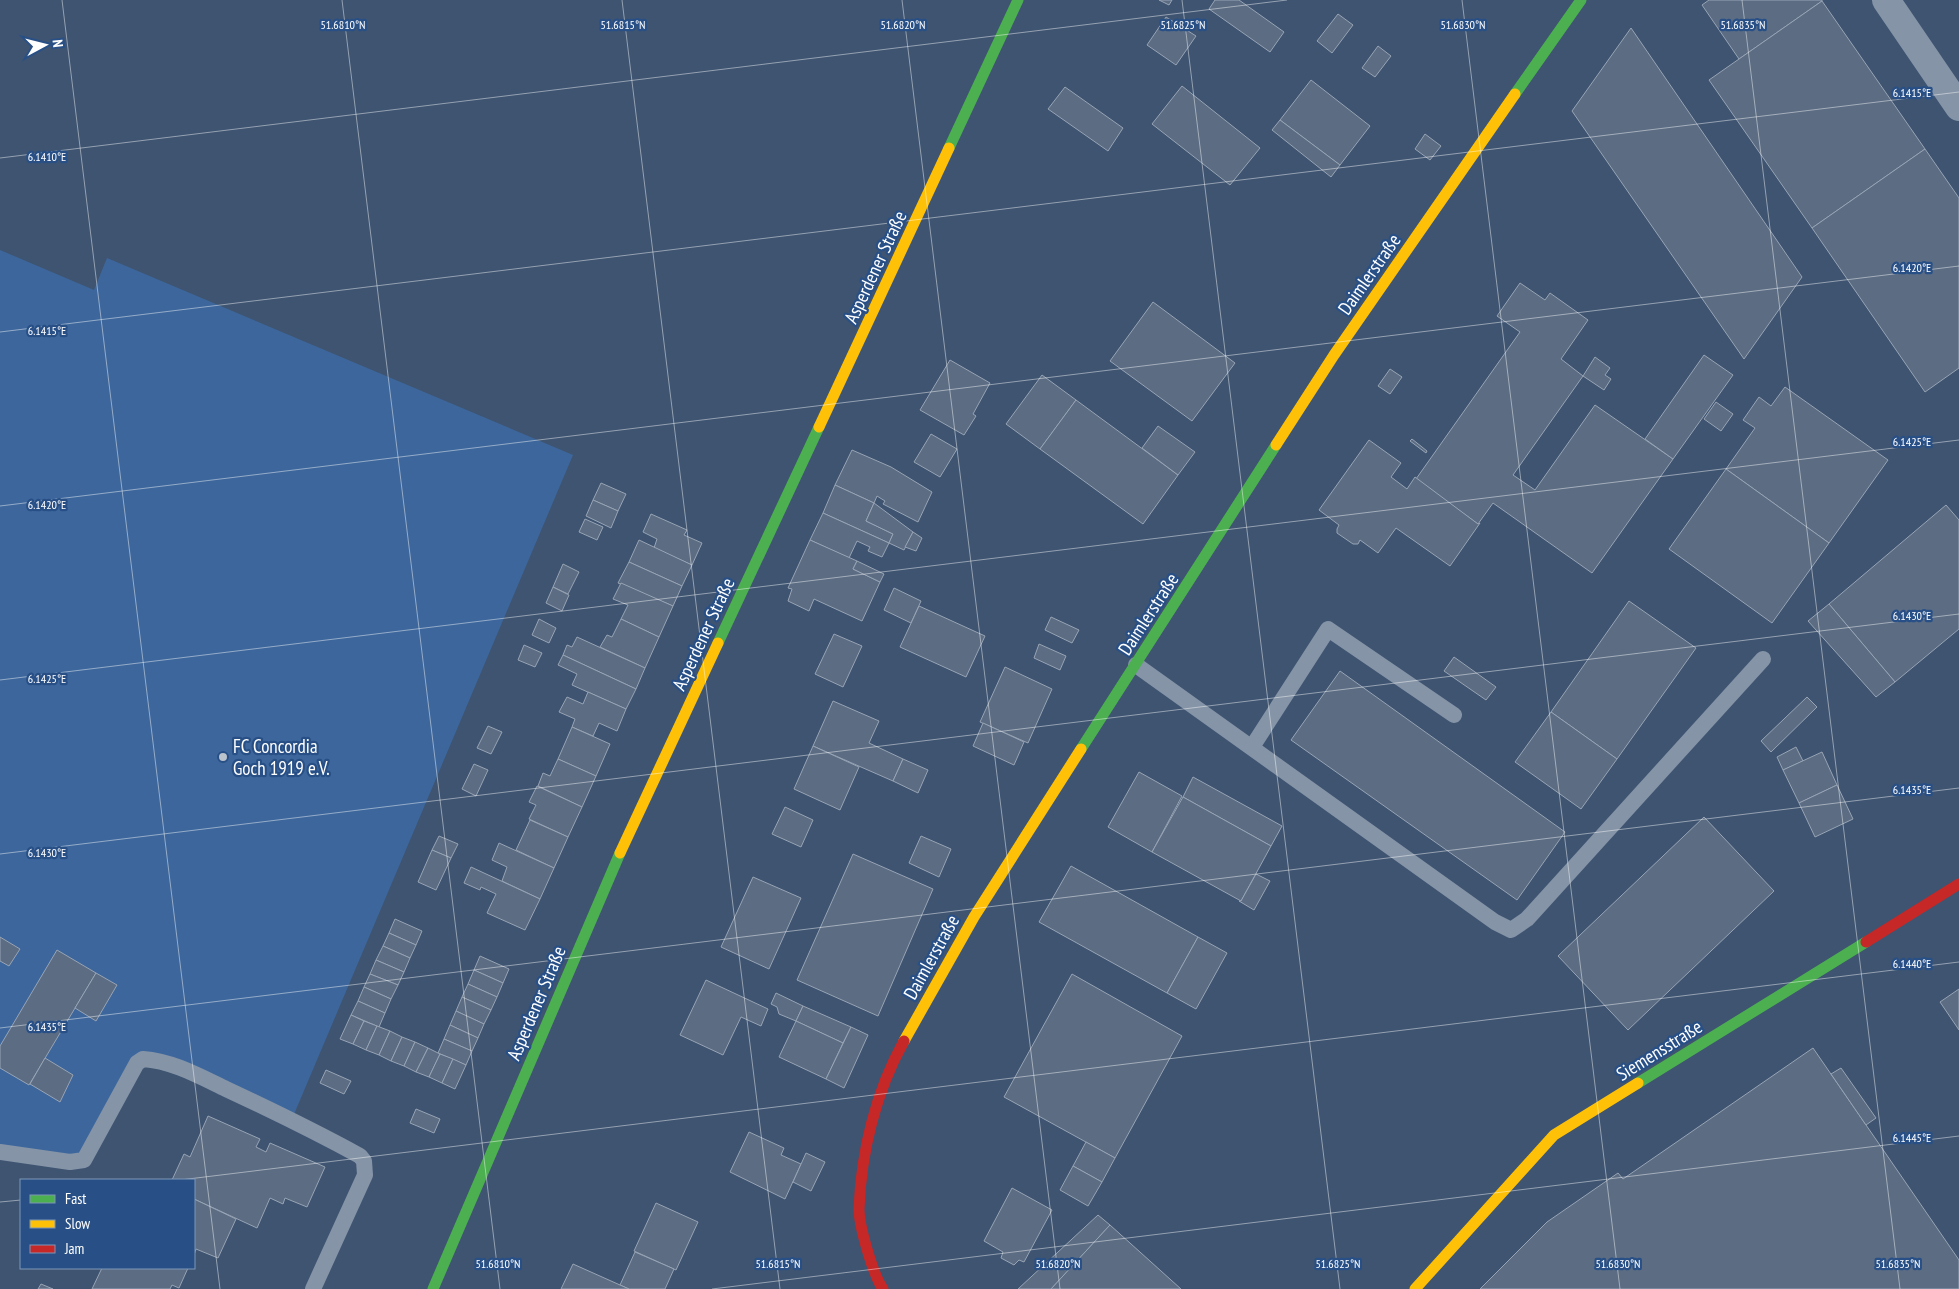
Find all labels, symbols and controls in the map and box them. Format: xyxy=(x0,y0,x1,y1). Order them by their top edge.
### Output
text: 51.6810°N xyxy=(320,17,366,32)
text: 51.6815°N xyxy=(600,17,646,32)
text: 51.6820°N xyxy=(880,17,926,32)
text: 51.6825°N xyxy=(1160,17,1206,32)
text: 51.6830°N xyxy=(1440,17,1486,32)
text: 51.6835°N xyxy=(1720,17,1766,32)
north arrow xyxy=(20,20,70,70)
text: N xyxy=(49,39,67,48)
text: 6.1415°E xyxy=(1893,85,1931,100)
text: 6.1410°E xyxy=(28,149,66,164)
street label: Asperdener Straße xyxy=(838,207,912,327)
street label: Daimlerstraße xyxy=(1332,229,1406,319)
text: 6.1420°E xyxy=(1893,260,1931,275)
text: 6.1415°E xyxy=(28,323,66,338)
text: 6.1425°E xyxy=(1893,434,1931,449)
text: 6.1420°E xyxy=(28,497,66,512)
street label: Daimlerstraße xyxy=(1113,568,1184,660)
street label: Asperdener Straße xyxy=(666,574,740,694)
text: 6.1430°E xyxy=(1893,608,1931,623)
text: 6.1425°E xyxy=(28,671,66,686)
place label: FC Concordia Goch 1919 e.V. xyxy=(233,734,330,780)
marker: FC Concordia Goch 1919 e.V. xyxy=(217,751,229,763)
text: 6.1435°E xyxy=(1893,782,1931,797)
text: 6.1430°E xyxy=(28,845,66,860)
street label: Daimlerstraße xyxy=(898,910,964,1004)
street label: Asperdener Straße xyxy=(501,942,571,1064)
text: 6.1440°E xyxy=(1893,956,1931,971)
street label: Siemensstraße xyxy=(1612,1014,1706,1086)
text: 6.1435°E xyxy=(28,1019,66,1034)
text: 6.1445°E xyxy=(1893,1130,1931,1145)
legend xyxy=(20,1179,195,1269)
text: Fast xyxy=(65,1189,86,1208)
text: Slow xyxy=(65,1214,90,1233)
text: Jam xyxy=(64,1239,84,1258)
text: 51.6810°N xyxy=(475,1256,521,1271)
text: 51.6815°N xyxy=(755,1256,801,1271)
text: 51.6820°N xyxy=(1035,1256,1081,1271)
text: 51.6825°N xyxy=(1315,1256,1361,1271)
text: 51.6830°N xyxy=(1595,1256,1641,1271)
text: 51.6835°N xyxy=(1875,1256,1921,1271)

